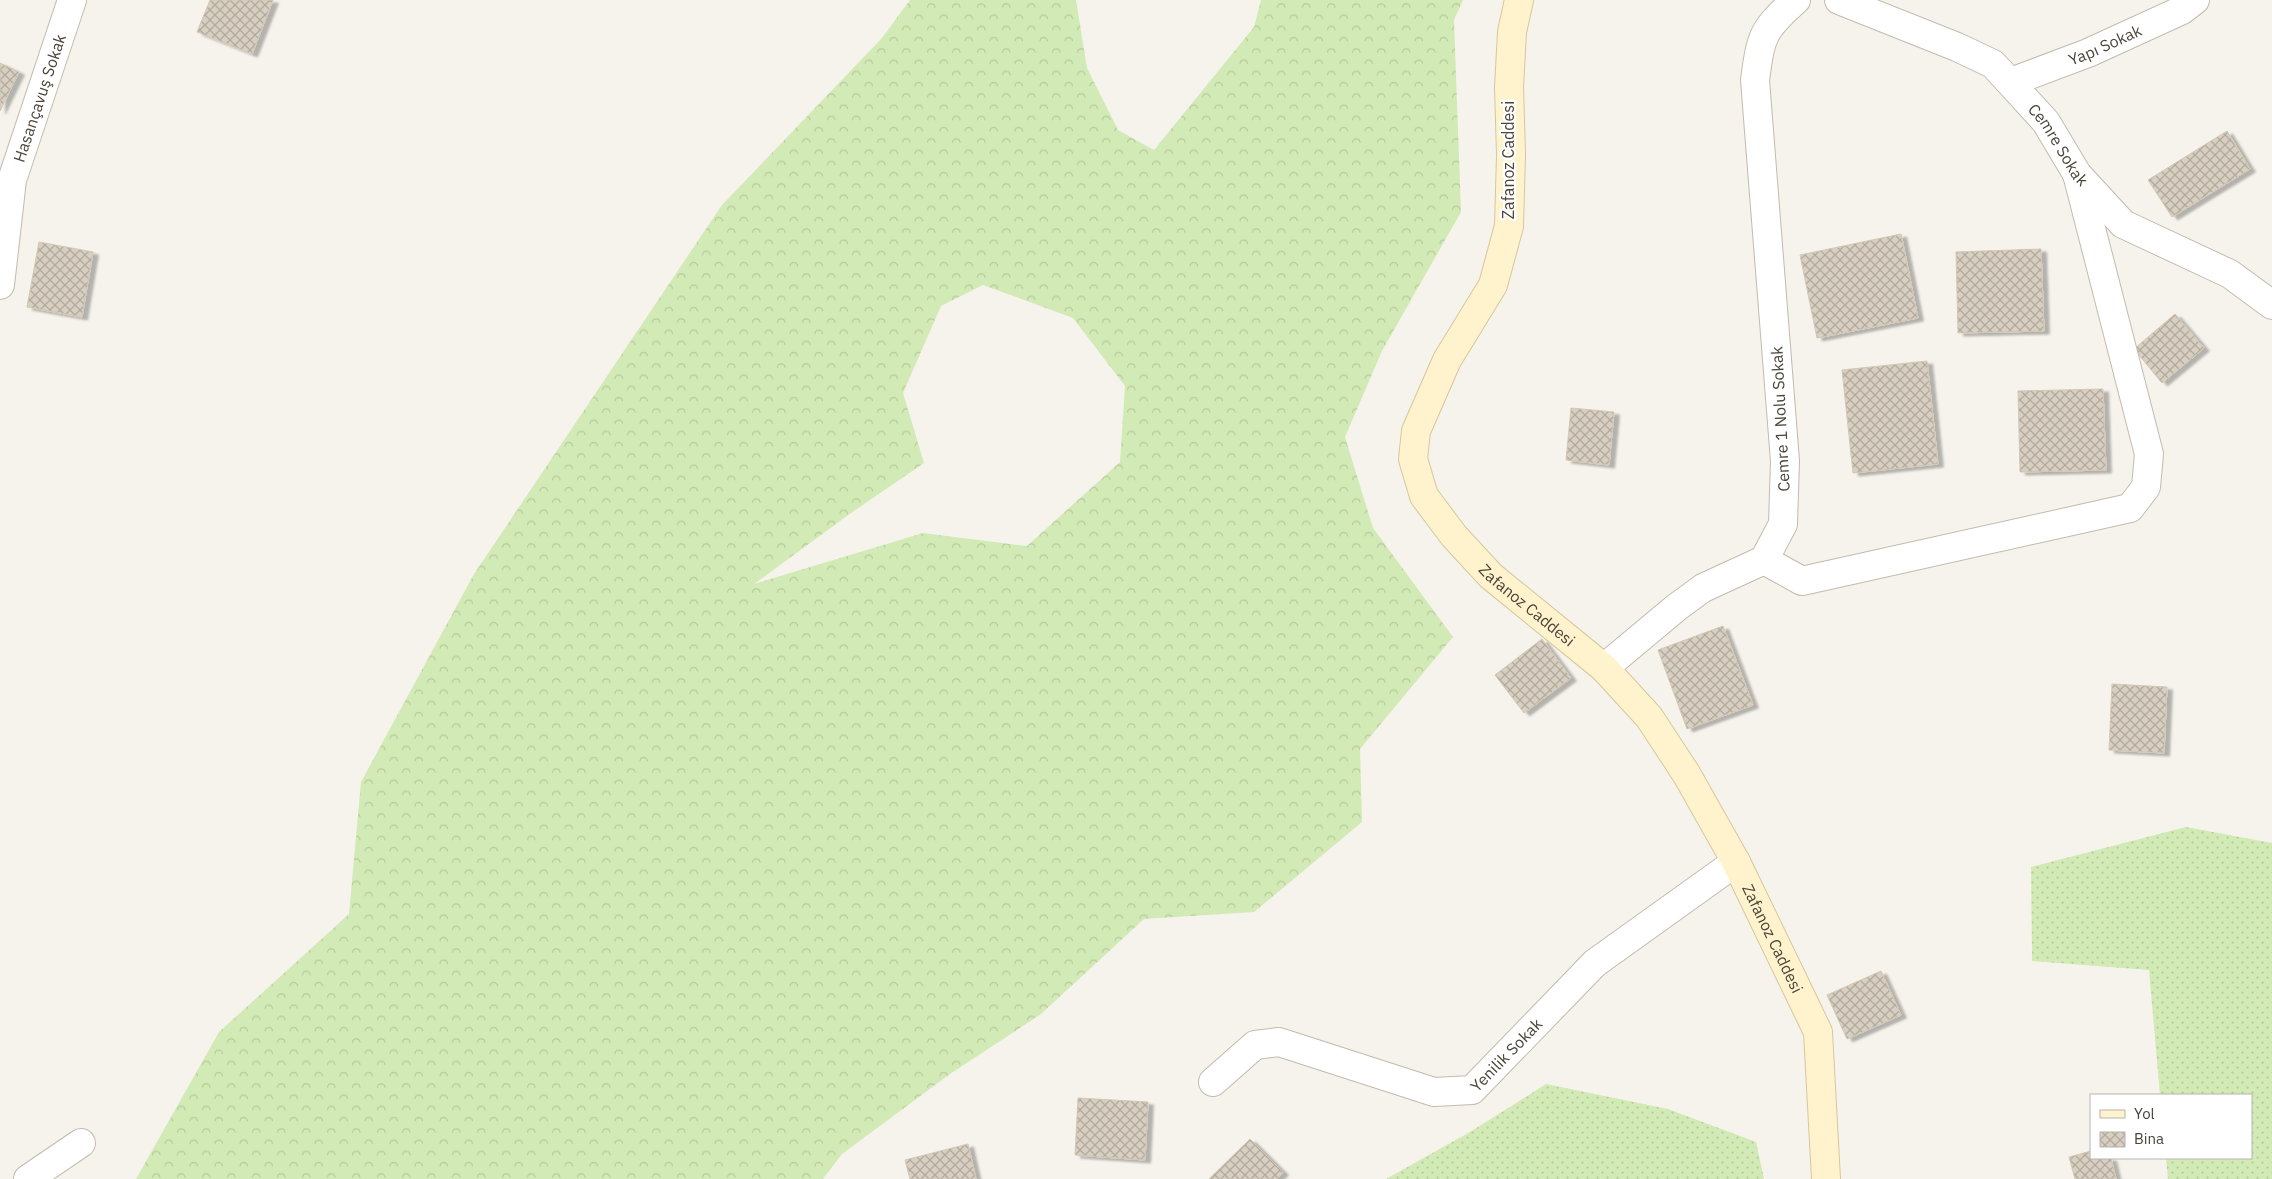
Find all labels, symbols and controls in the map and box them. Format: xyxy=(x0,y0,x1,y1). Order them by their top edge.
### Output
street label: Yapı Sokak xyxy=(2066,20,2145,69)
street label: Hasançavuş Sokak xyxy=(9,31,70,165)
street label: Cemre Sokak xyxy=(2024,99,2093,190)
street label: Zafanoz Caddesi xyxy=(1498,101,1518,219)
street label: Cemre 1 Nolu Sokak xyxy=(1766,345,1794,492)
street label: Zafanoz Caddesi xyxy=(1475,560,1579,650)
street label: Zafanoz Caddesi xyxy=(1738,881,1808,996)
street label: Yenilik Sokak xyxy=(1466,1013,1547,1096)
legend xyxy=(2090,1094,2252,1159)
text: Yol xyxy=(2134,1104,2155,1123)
text: Bina xyxy=(2134,1129,2164,1148)

